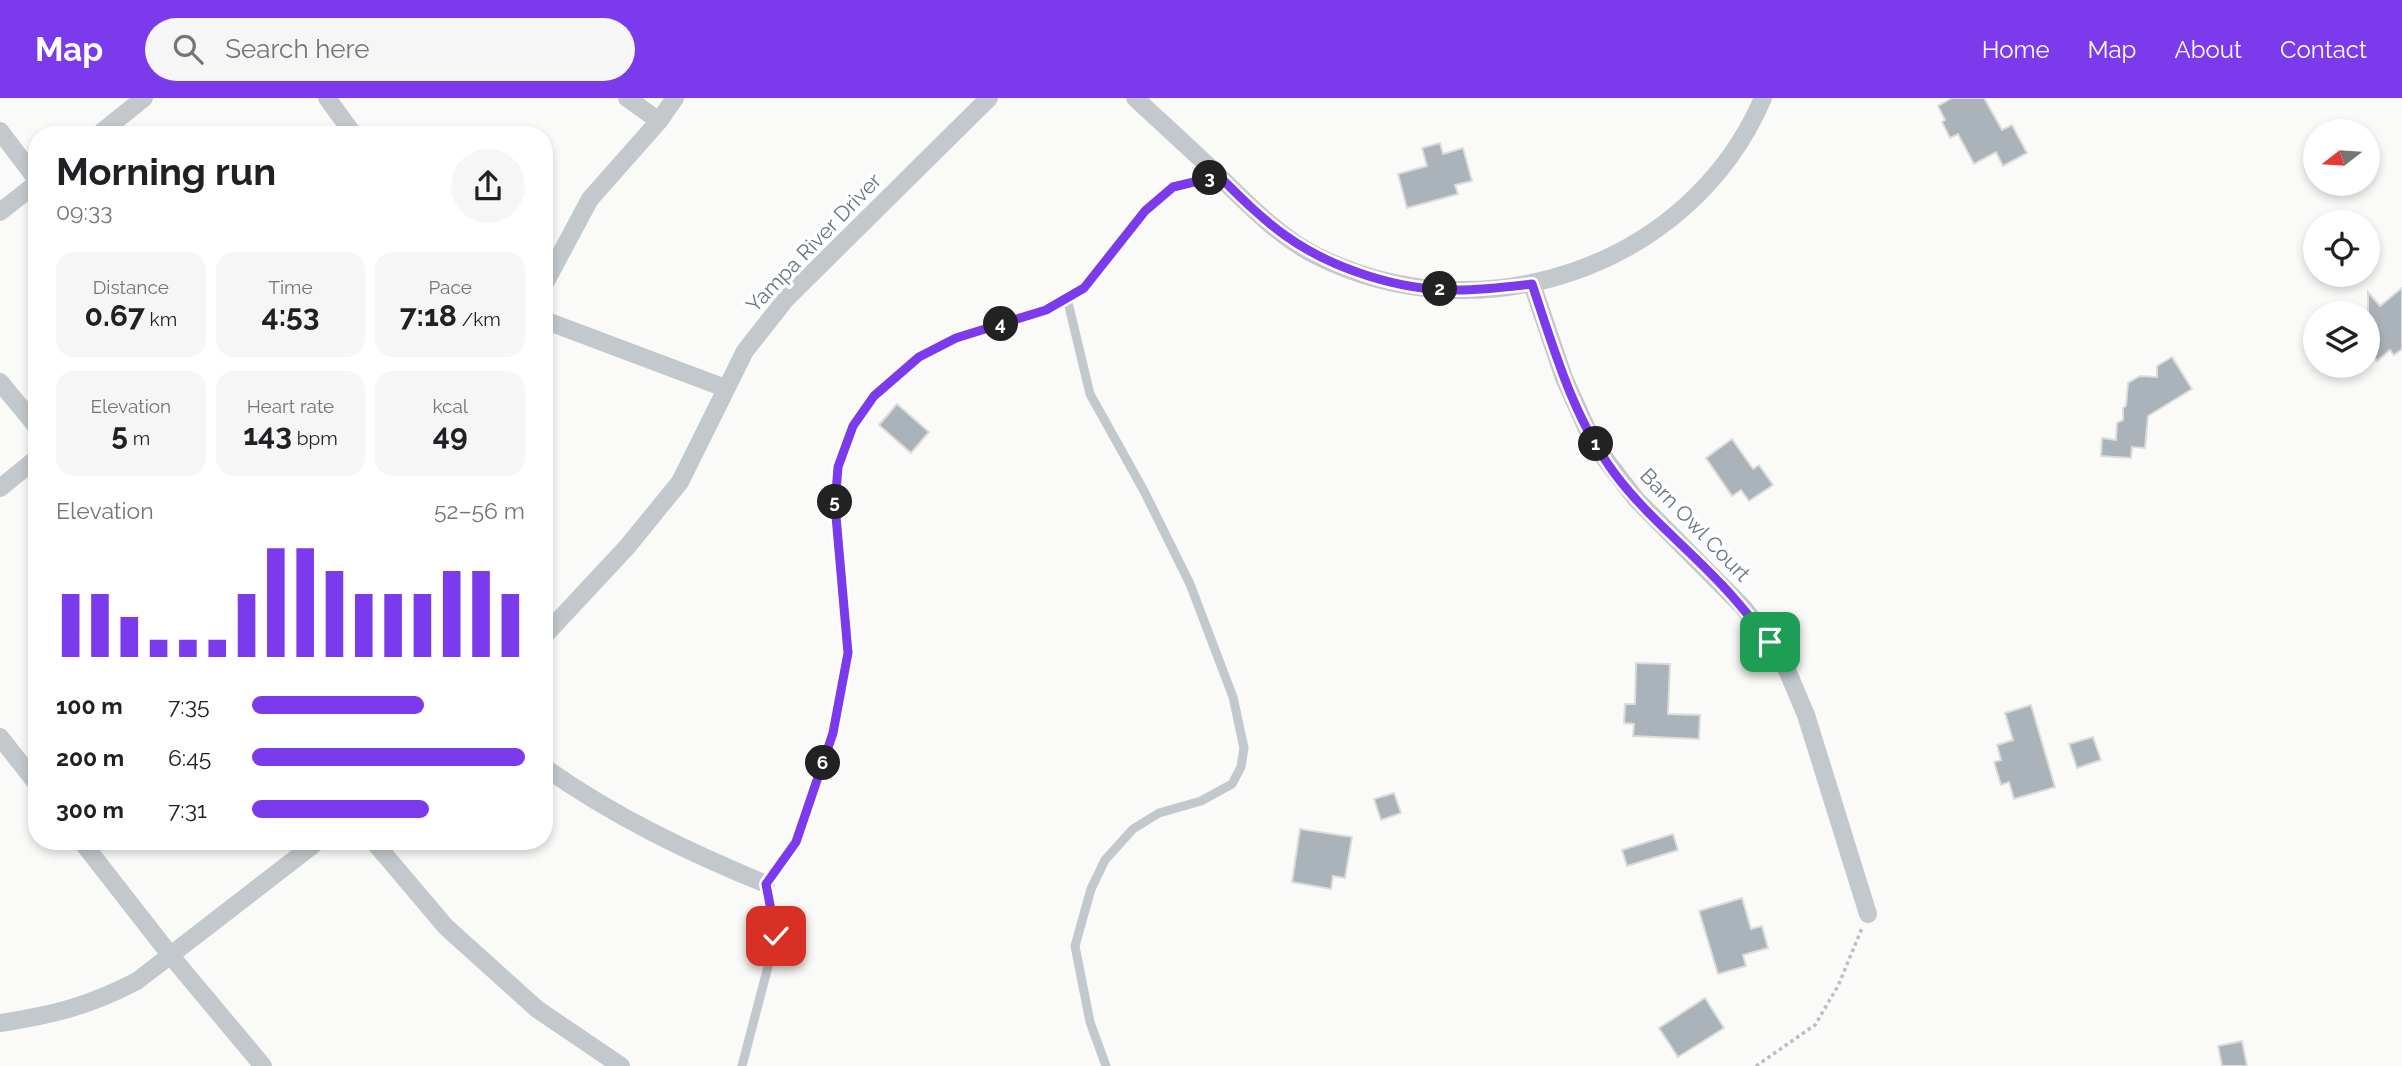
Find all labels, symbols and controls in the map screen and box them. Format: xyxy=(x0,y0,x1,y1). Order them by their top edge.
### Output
search box xyxy=(145,18,635,81)
text: Map xyxy=(35,30,103,69)
icon: search xyxy=(169,30,207,68)
text: Search here xyxy=(225,34,370,64)
text: Home xyxy=(1982,35,2050,64)
text: Map xyxy=(2088,35,2136,64)
text: About xyxy=(2174,35,2242,64)
text: Contact xyxy=(2280,35,2367,64)
north arrow xyxy=(2303,119,2380,196)
map controls xyxy=(2303,119,2380,378)
text: Morning run xyxy=(56,149,276,194)
button: share xyxy=(451,149,525,223)
pin: 3 xyxy=(1192,160,1228,196)
text: 3 xyxy=(1204,166,1215,188)
street label: Yampa River Driver xyxy=(741,168,887,317)
text: 09:33 xyxy=(56,198,112,225)
button: locate xyxy=(2303,210,2380,287)
pin: 2 xyxy=(1422,272,1458,306)
text: Distance xyxy=(93,276,169,298)
text: Time xyxy=(268,276,313,298)
text: Pace xyxy=(428,276,472,298)
text: 2 xyxy=(1434,277,1445,299)
text: 0.67 xyxy=(85,298,145,333)
text: 4:53 xyxy=(262,298,319,333)
text: 7:18 xyxy=(400,298,457,333)
button: layers xyxy=(2303,301,2380,378)
pin: 4 xyxy=(984,306,1018,342)
text: km xyxy=(145,308,177,330)
text: /km xyxy=(457,308,501,330)
text: 4 xyxy=(995,312,1006,334)
text: Elevation xyxy=(90,395,171,417)
text: Heart rate xyxy=(247,395,334,417)
text: kcal xyxy=(432,395,468,417)
text: 5 xyxy=(111,417,128,452)
text: 143 xyxy=(243,417,292,452)
text: 49 xyxy=(433,417,468,452)
pin: 1 xyxy=(1578,426,1614,462)
text: m xyxy=(128,427,150,449)
text: bpm xyxy=(292,427,338,449)
text: 1 xyxy=(1591,432,1600,454)
street label: Barn Owl Court xyxy=(1635,463,1756,586)
pin: 5 xyxy=(818,484,852,520)
text: 5 xyxy=(829,490,840,512)
text: Elevation xyxy=(56,497,154,524)
text: 52–56 m xyxy=(434,497,525,524)
pin xyxy=(1740,612,1800,672)
icon: arrive xyxy=(1751,623,1789,661)
text: 100 m xyxy=(56,692,123,719)
text: 7:35 xyxy=(168,692,209,719)
text: 200 m xyxy=(56,744,124,771)
text: 6:45 xyxy=(168,744,211,771)
pin: 6 xyxy=(806,746,840,780)
text: 6 xyxy=(817,751,828,773)
text: 300 m xyxy=(56,796,124,823)
text: 7:31 xyxy=(168,796,207,823)
pin xyxy=(746,906,806,966)
icon: check xyxy=(757,917,795,955)

